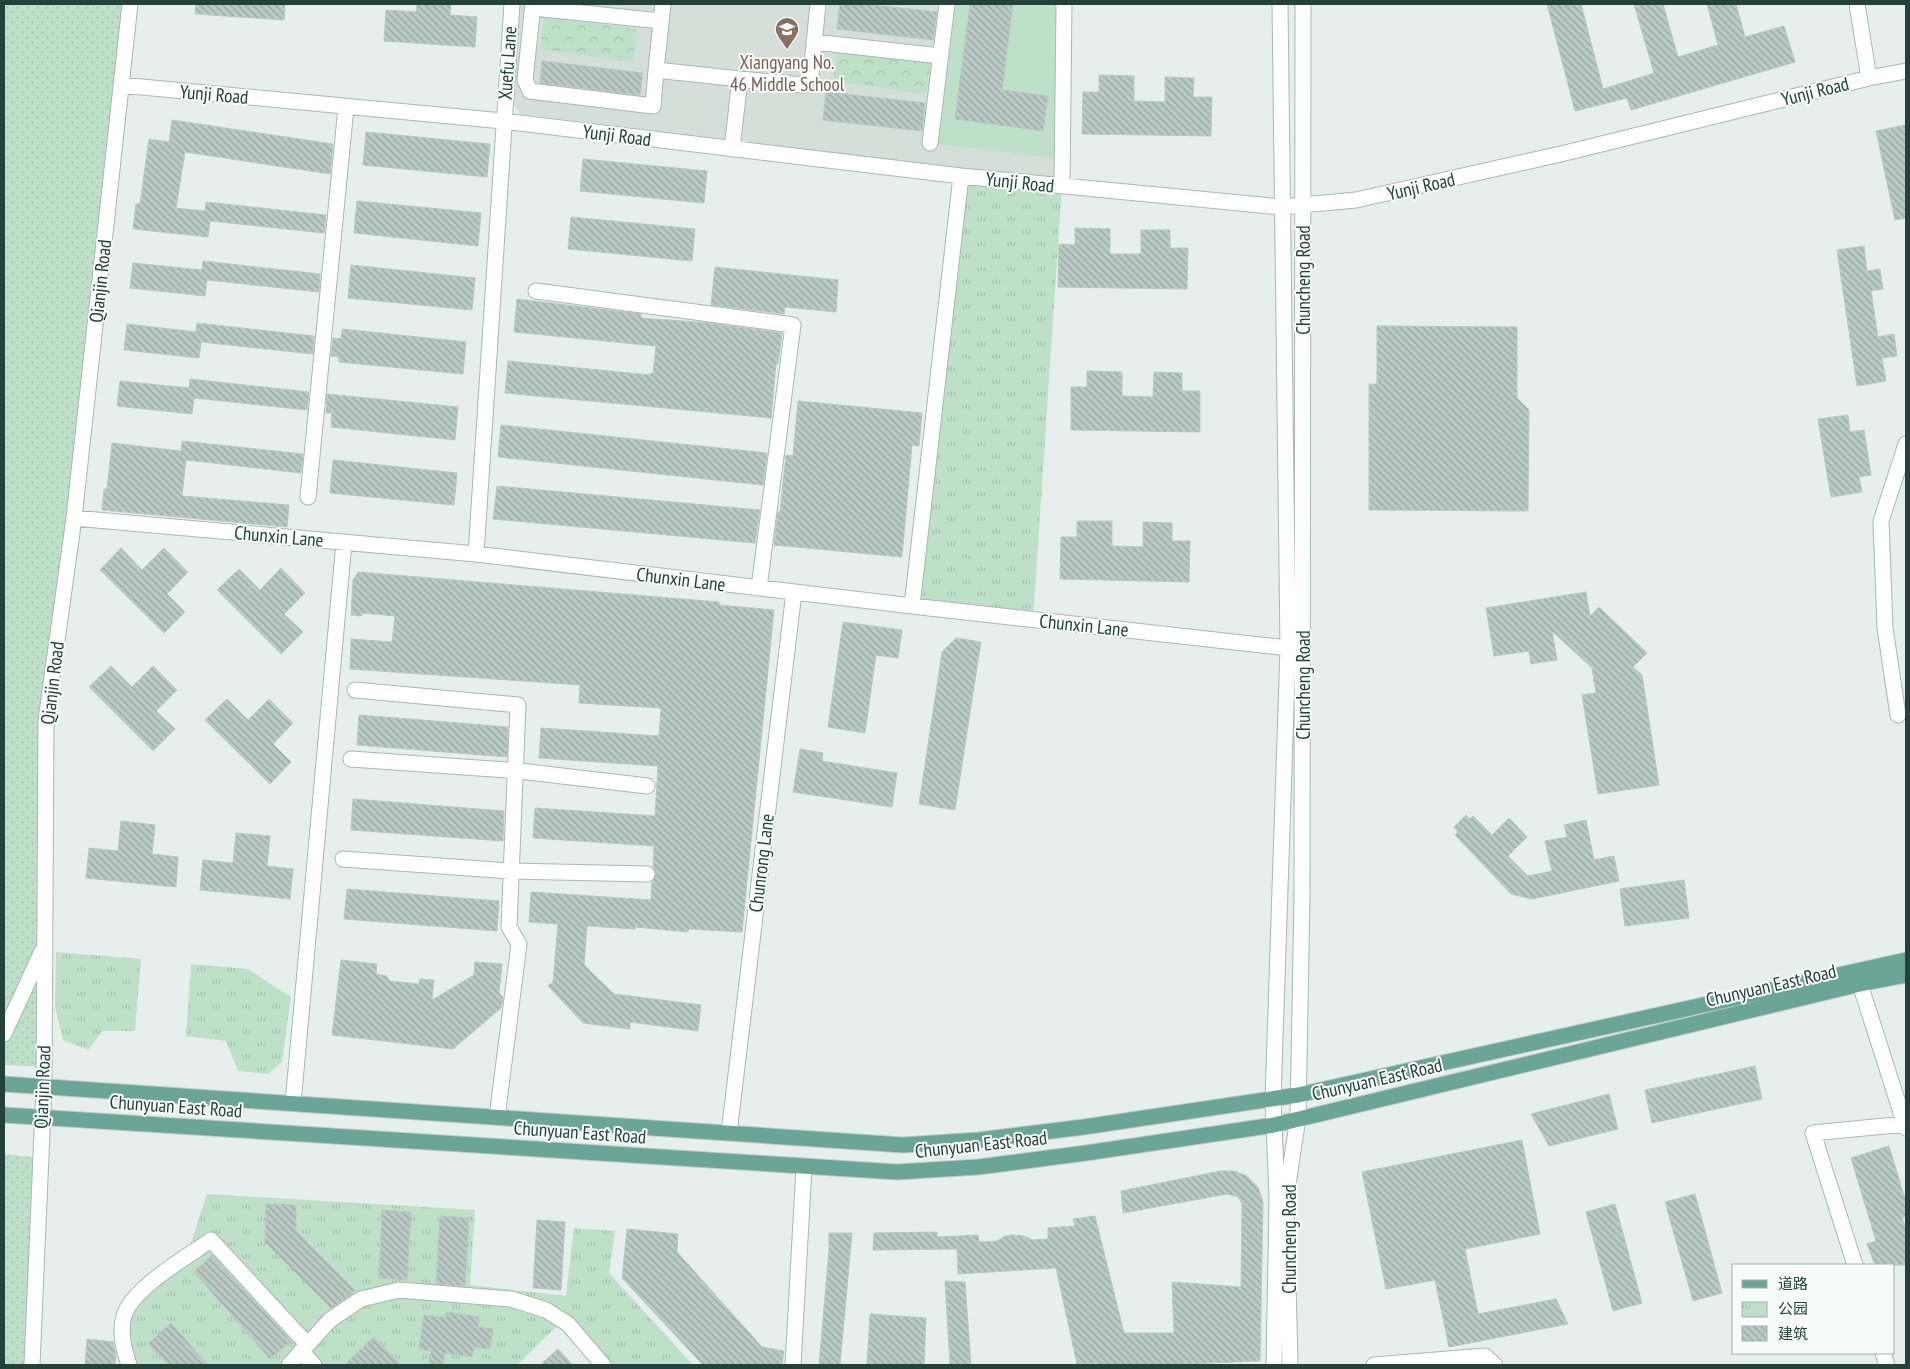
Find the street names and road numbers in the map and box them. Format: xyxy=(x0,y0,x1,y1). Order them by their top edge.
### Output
street label: Xuefu Lane xyxy=(492,25,522,101)
street label: Yunji Road xyxy=(1779,71,1851,111)
street label: Yunji Road xyxy=(179,79,249,109)
street label: Yunji Road xyxy=(581,119,653,151)
street label: Yunji Road xyxy=(985,166,1055,198)
street label: Yunji Road xyxy=(1385,167,1457,205)
street label: Chuncheng Road xyxy=(1291,225,1315,335)
street label: Qianjin Road xyxy=(84,238,116,324)
street label: Chunxin Lane xyxy=(233,520,325,552)
street label: Chunxin Lane xyxy=(635,562,727,596)
street label: Chunxin Lane xyxy=(1038,608,1130,642)
street label: Chuncheng Road xyxy=(1291,630,1315,740)
street label: Qianjin Road xyxy=(35,640,69,726)
street label: Chunrong Lane xyxy=(743,812,779,914)
street label: Chunyuan East Road xyxy=(1704,958,1838,1012)
street label: Qianjin Road xyxy=(29,1045,55,1129)
street label: Chunyuan East Road xyxy=(1310,1052,1444,1106)
street label: Chunyuan East Road xyxy=(109,1089,243,1123)
street label: Chunyuan East Road xyxy=(513,1115,647,1149)
street label: Chunyuan East Road xyxy=(914,1125,1048,1163)
street label: Chuncheng Road xyxy=(1277,1184,1301,1294)

